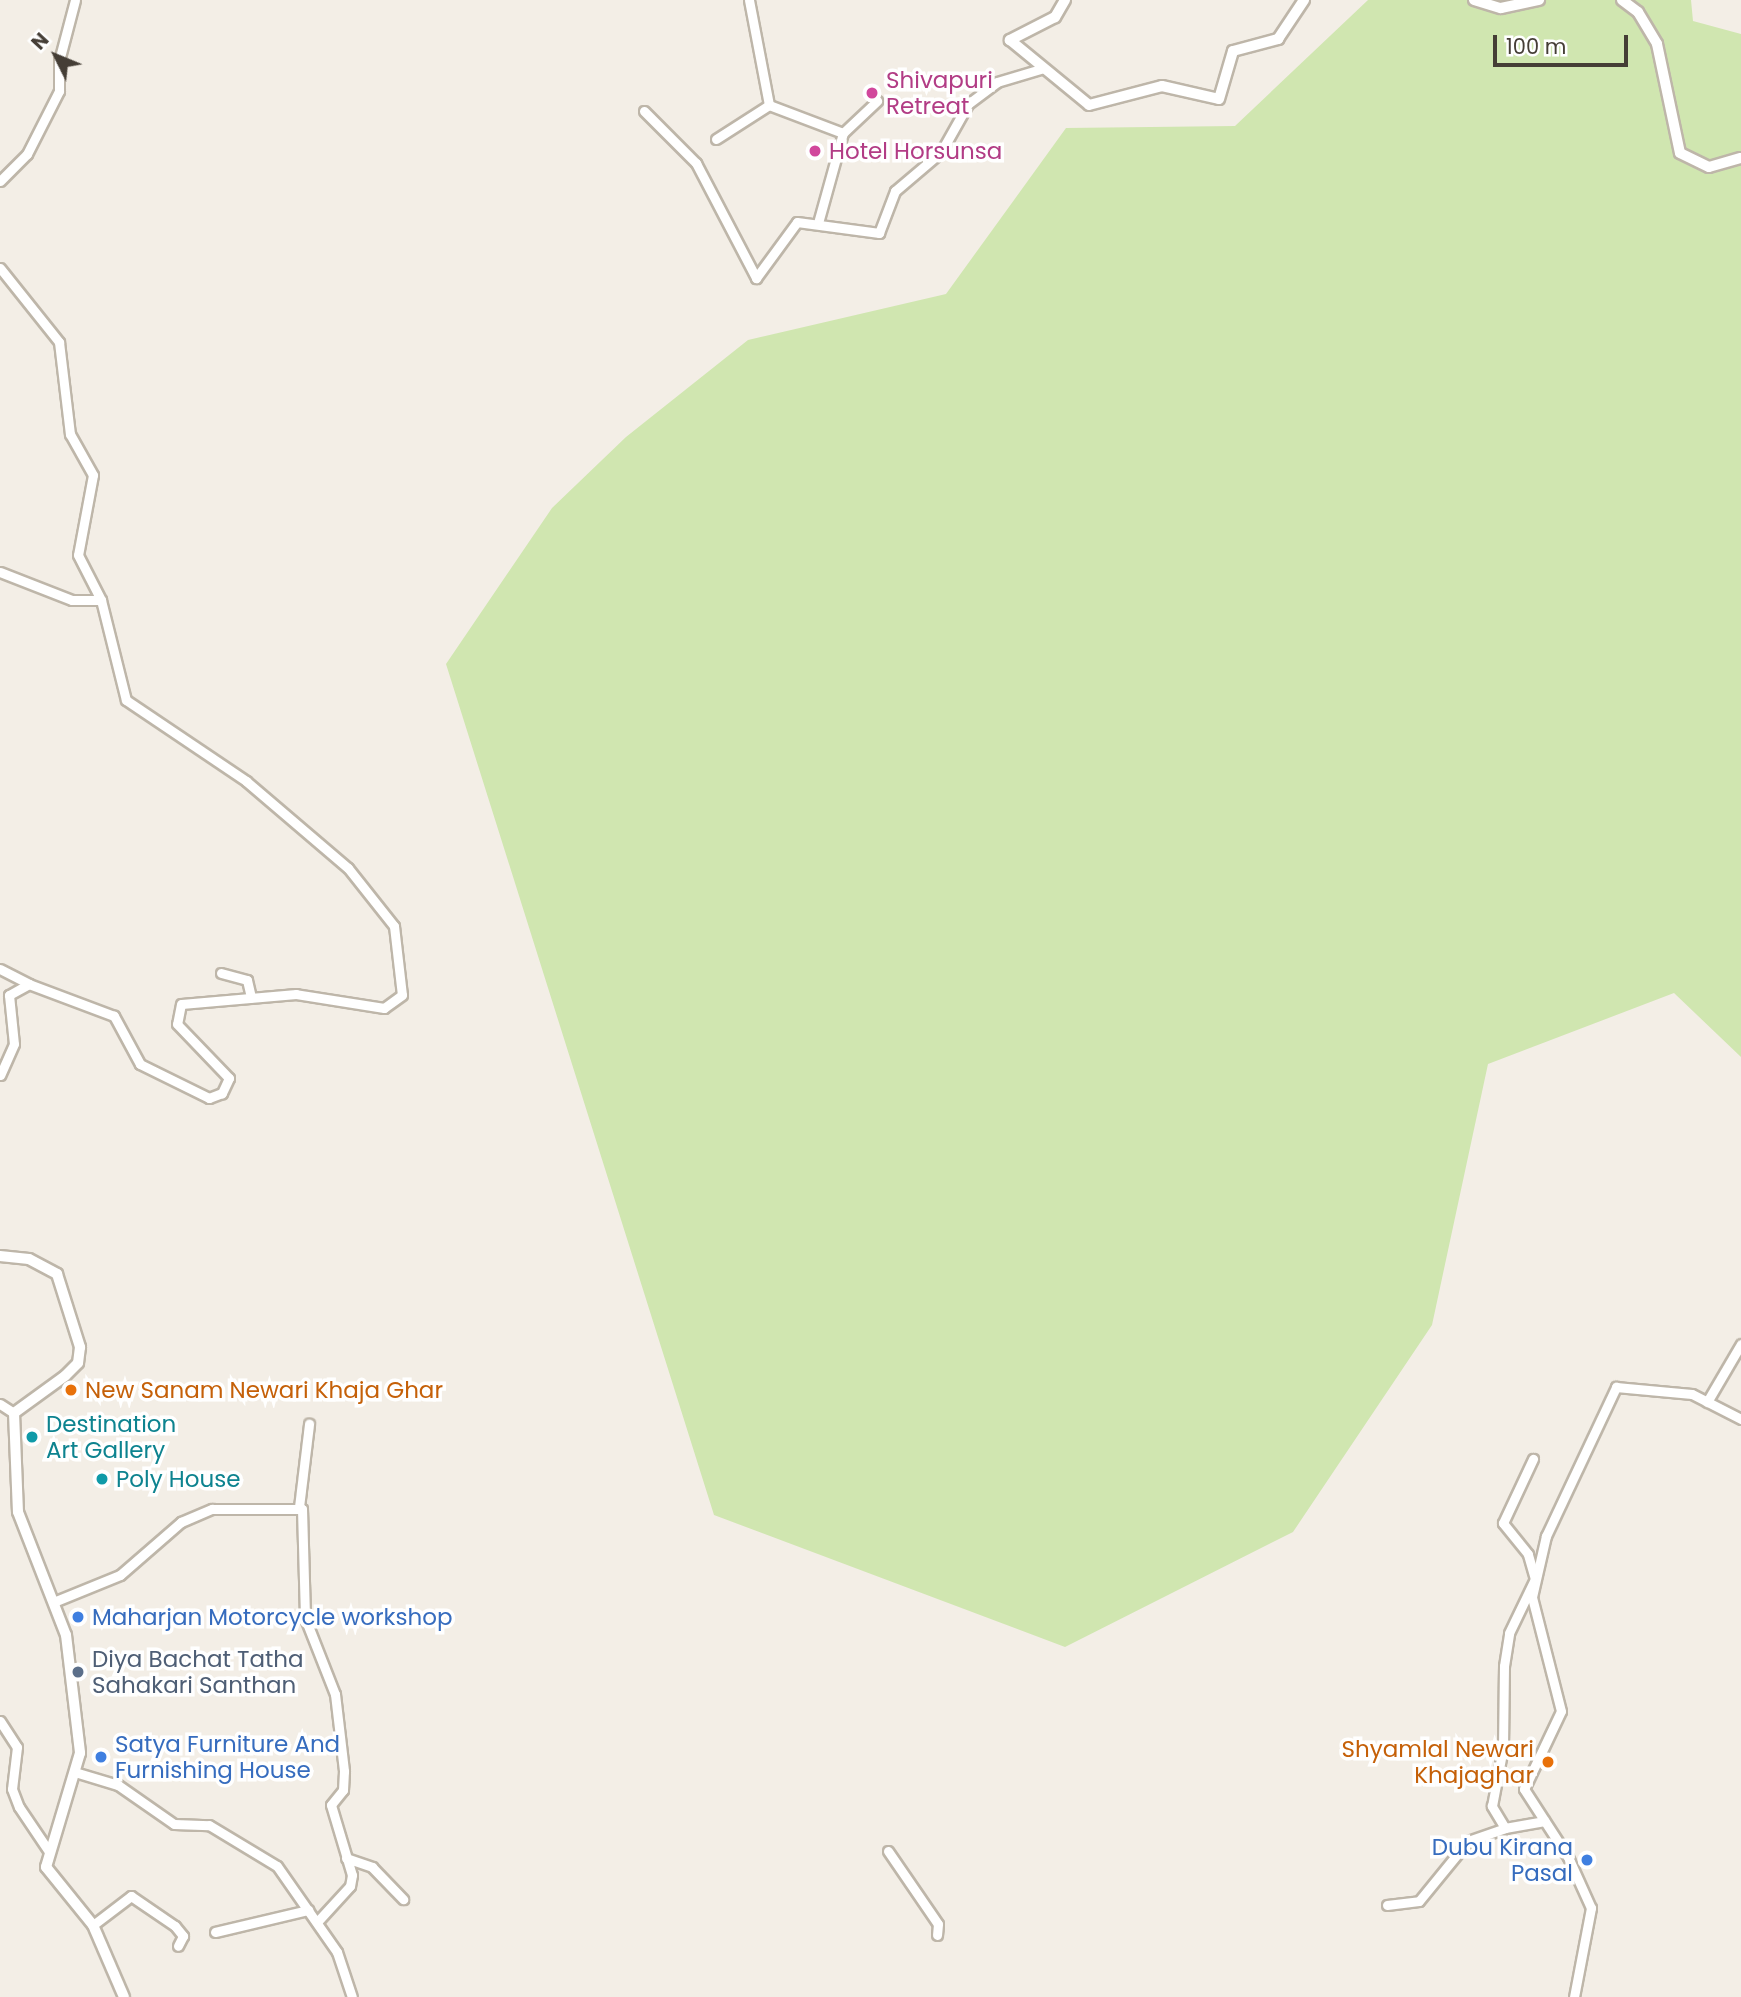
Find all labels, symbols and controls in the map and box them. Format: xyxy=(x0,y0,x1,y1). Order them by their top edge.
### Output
north arrow xyxy=(21,21,91,91)
scale bar xyxy=(1496,21,1631,65)
text: N xyxy=(26,27,55,56)
text: 100 m xyxy=(1506,32,1566,61)
place label: Shivapuri Retreat xyxy=(886,66,993,120)
marker: Shivapuri Retreat xyxy=(864,85,880,101)
place label: Hotel Horsunsa xyxy=(829,137,1002,165)
marker: Hotel Horsunsa xyxy=(807,143,823,159)
place label: New Sanam Newari Khaja Ghar xyxy=(85,1376,443,1404)
marker: New Sanam Newari Khaja Ghar xyxy=(63,1382,79,1398)
place label: Destination Art Gallery xyxy=(46,1410,176,1464)
marker: Destination Art Gallery xyxy=(24,1429,40,1445)
place label: Poly House xyxy=(116,1465,240,1493)
marker: Poly House xyxy=(94,1471,110,1487)
place label: Maharjan Motorcycle workshop xyxy=(92,1603,452,1631)
marker: Maharjan Motorcycle workshop xyxy=(70,1609,86,1625)
place label: Diya Bachat Tatha Sahakari Santhan xyxy=(92,1645,304,1699)
marker: Diya Bachat Tatha Sahakari Santhan xyxy=(70,1664,86,1680)
place label: Satya Furniture And Furnishing House xyxy=(115,1730,340,1784)
place label: Shyamlal Newari Khajaghar xyxy=(1342,1735,1534,1789)
marker: Satya Furniture And Furnishing House xyxy=(93,1749,109,1765)
marker: Shyamlal Newari Khajaghar xyxy=(1540,1754,1556,1770)
place label: Dubu Kirana Pasal xyxy=(1432,1833,1573,1887)
marker: Dubu Kirana Pasal xyxy=(1579,1852,1595,1868)

